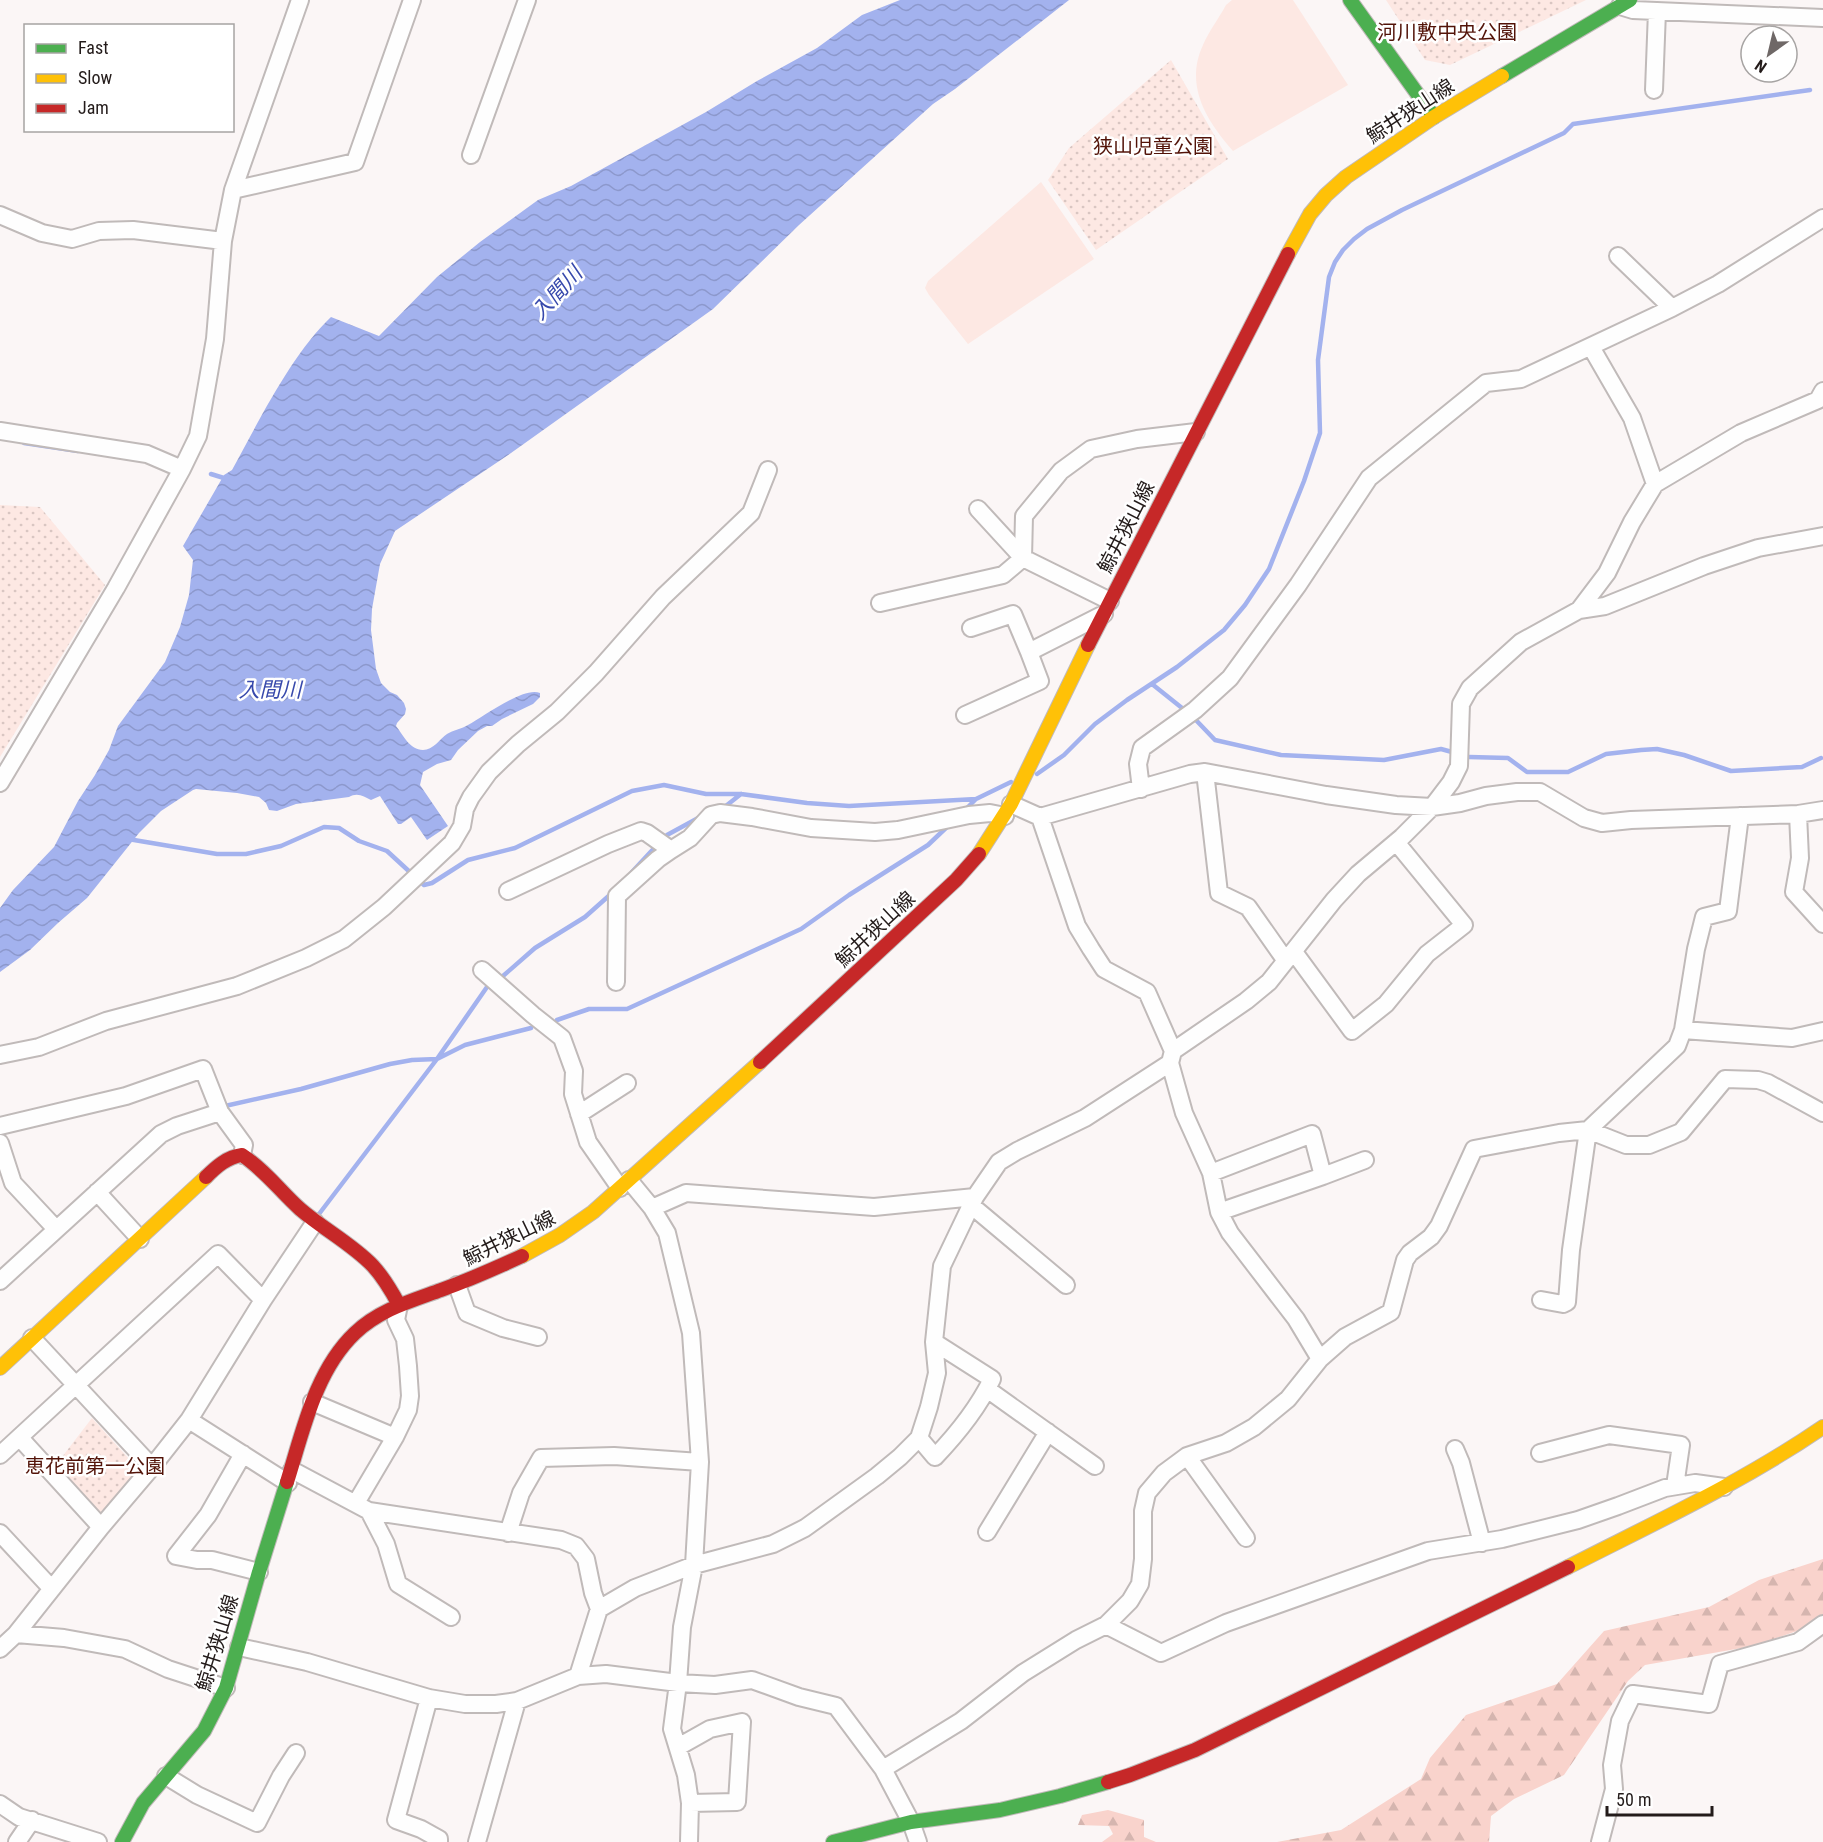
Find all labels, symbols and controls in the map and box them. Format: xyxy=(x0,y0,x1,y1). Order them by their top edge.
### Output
park label: 河川敷中央公園 xyxy=(1377,20,1517,44)
legend xyxy=(24,24,234,132)
north arrow xyxy=(1739,24,1799,84)
text: Fast xyxy=(78,37,109,58)
text: N xyxy=(1752,55,1770,77)
text: Slow xyxy=(78,67,113,88)
street label: 鯨井狭山線 xyxy=(1362,74,1458,148)
text: Jam xyxy=(78,97,109,118)
park label: 狭山児童公園 xyxy=(1093,134,1213,158)
water label: 入間川 xyxy=(527,260,588,324)
street label: 鯨井狭山線 xyxy=(1093,477,1159,577)
water label: 入間川 xyxy=(239,678,303,702)
street label: 鯨井狭山線 xyxy=(830,886,920,972)
street label: 鯨井狭山線 xyxy=(459,1205,559,1271)
park label: 恵花前第一公園 xyxy=(25,1454,165,1478)
street label: 鯨井狭山線 xyxy=(191,1592,243,1694)
scale bar xyxy=(1607,1779,1712,1817)
text: 50 m xyxy=(1616,1789,1651,1810)

